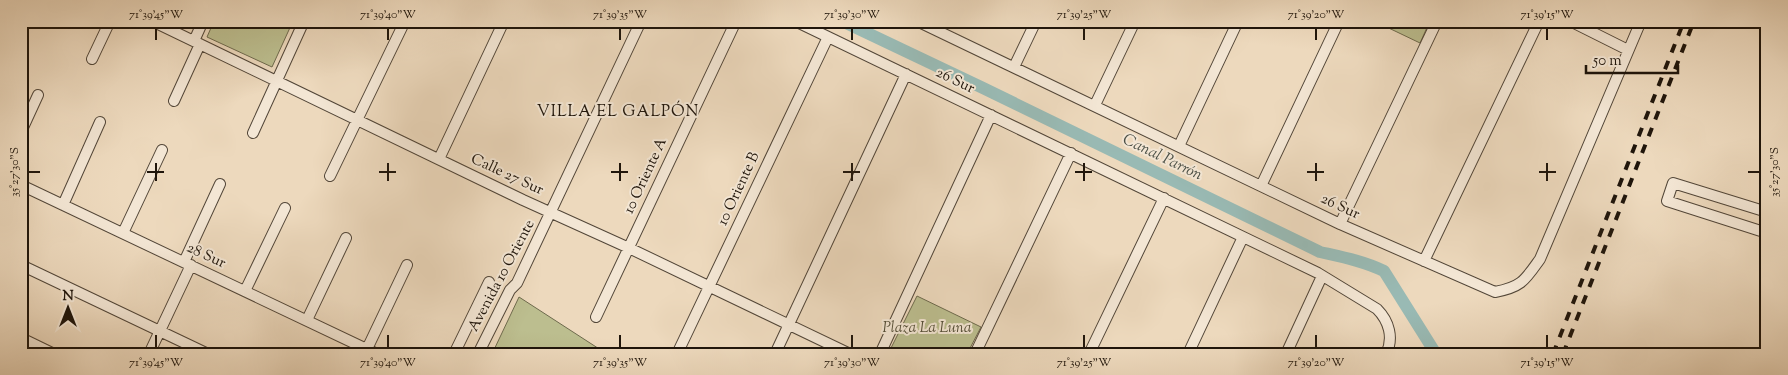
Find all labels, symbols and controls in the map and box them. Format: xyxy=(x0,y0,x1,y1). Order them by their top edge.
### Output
text: 71°39'45"W xyxy=(129,6,184,24)
text: 71°39'40"W xyxy=(360,6,417,24)
text: 71°39'35"W xyxy=(593,6,648,24)
text: 71°39'30"W xyxy=(824,6,881,24)
text: 71°39'25"W xyxy=(1057,6,1112,24)
text: 71°39'20"W xyxy=(1288,6,1345,24)
text: 71°39'15"W xyxy=(1520,6,1574,24)
scale bar xyxy=(1586,42,1678,74)
text: 50 m xyxy=(1592,51,1622,72)
street label: 26 Sur xyxy=(932,63,978,100)
district label: VILLA EL GALPÓN xyxy=(537,100,699,124)
water label: Canal Parrón xyxy=(1118,129,1206,187)
street label: 10 Oriente A xyxy=(619,134,673,218)
text: 35°27'30"S xyxy=(6,147,24,197)
text: 35°27'30"S xyxy=(1766,147,1784,197)
street label: 10 Oriente B xyxy=(713,148,765,229)
street label: Calle 27 Sur xyxy=(467,149,547,201)
street label: 26 Sur xyxy=(1317,189,1363,225)
street label: Avenida 10 Oriente xyxy=(464,216,540,336)
street label: 28 Sur xyxy=(183,238,229,274)
north arrow xyxy=(42,282,92,332)
text: N xyxy=(62,287,74,307)
park label: Plaza La Luna xyxy=(883,318,972,339)
text: 71°39'45"W xyxy=(129,354,184,372)
text: 71°39'40"W xyxy=(360,354,417,372)
text: 71°39'35"W xyxy=(593,354,648,372)
text: 71°39'30"W xyxy=(824,354,881,372)
text: 71°39'25"W xyxy=(1057,354,1112,372)
text: 71°39'20"W xyxy=(1288,354,1345,372)
text: 71°39'15"W xyxy=(1520,354,1574,372)

